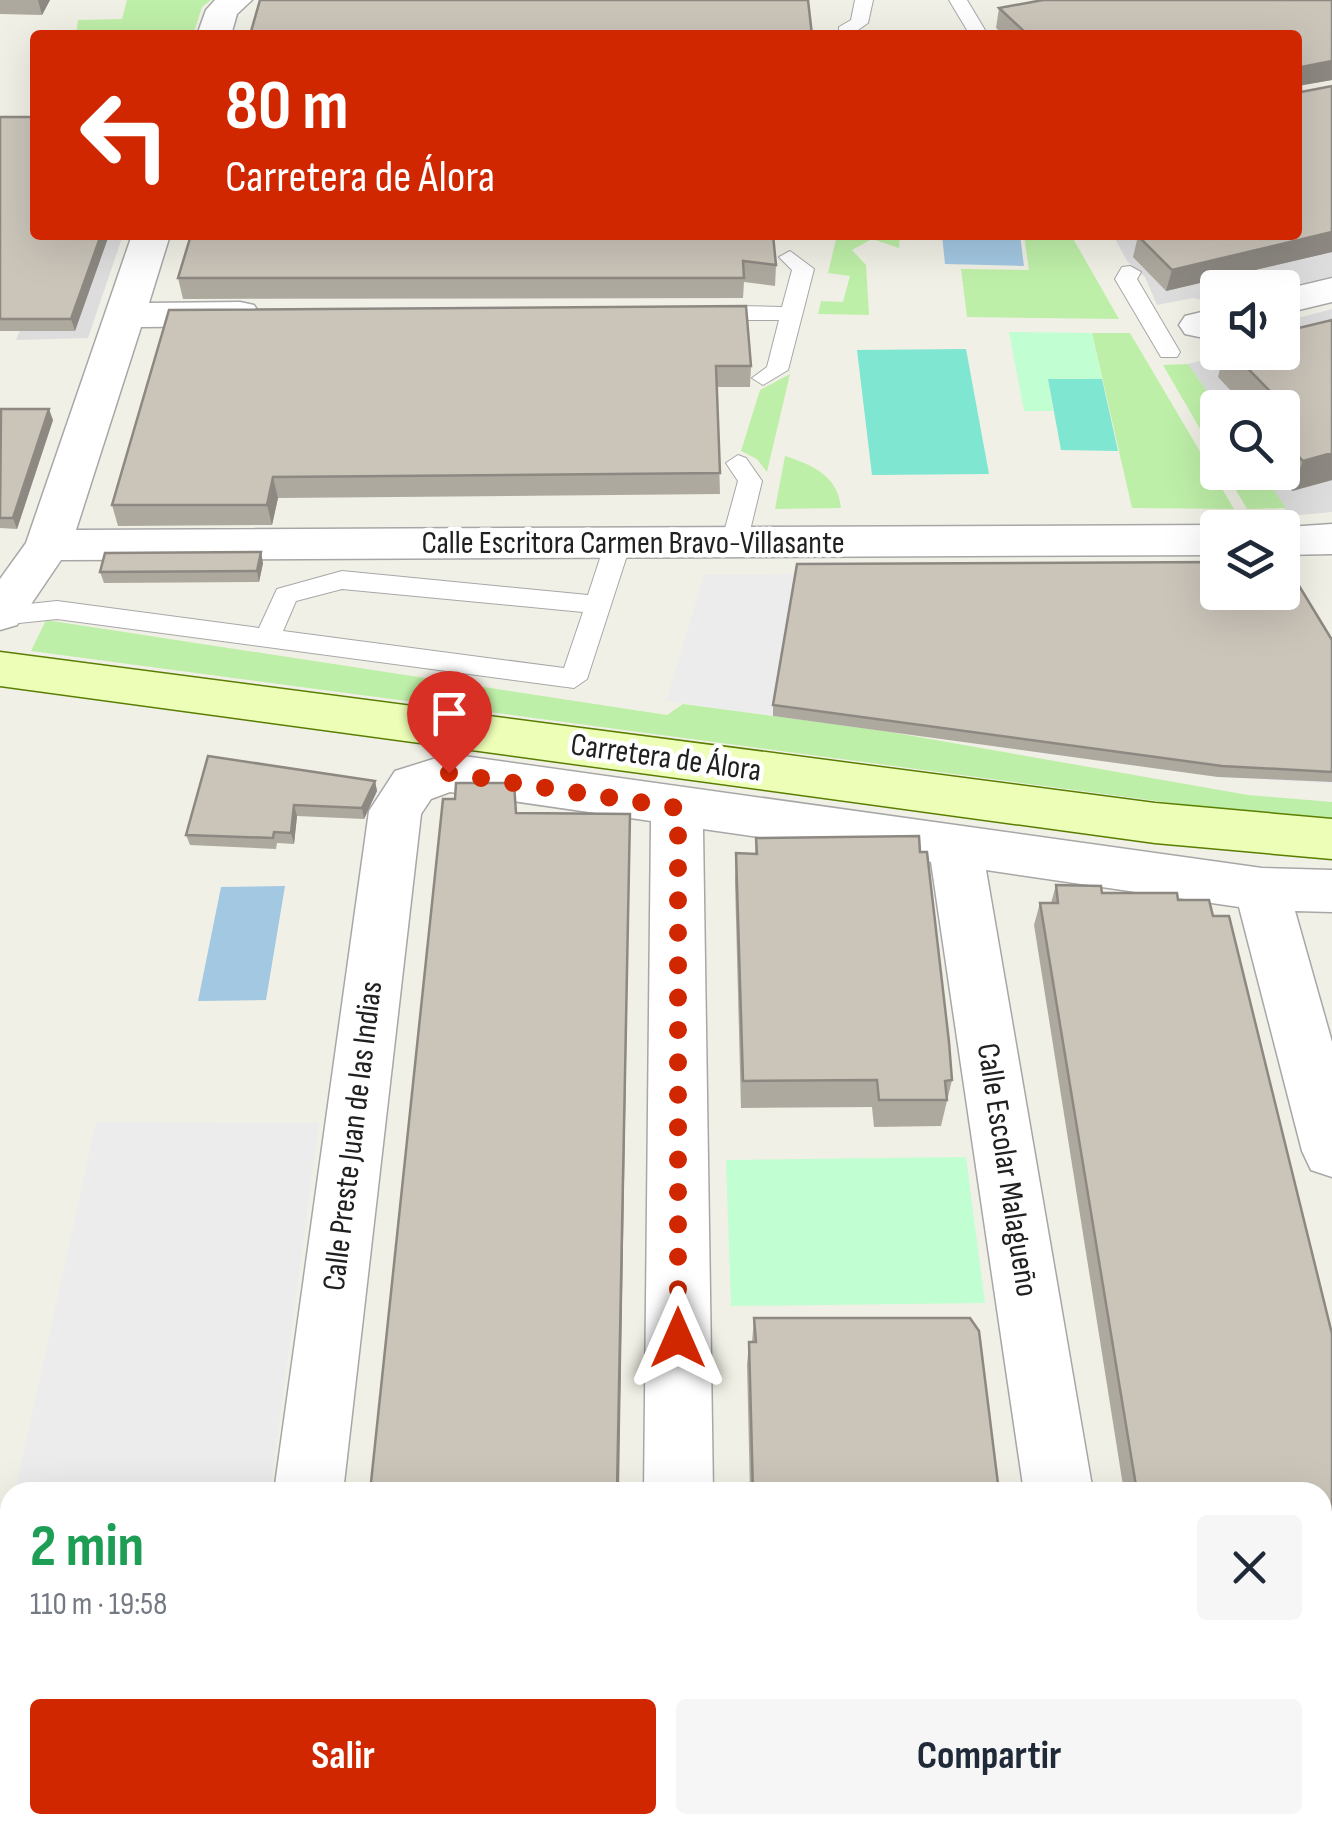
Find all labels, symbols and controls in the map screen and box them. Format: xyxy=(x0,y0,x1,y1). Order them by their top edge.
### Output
text: 80 m xyxy=(225,65,349,149)
icon: left xyxy=(60,70,190,200)
text: Carretera de Álora xyxy=(225,150,495,205)
map controls xyxy=(1200,270,1300,610)
button: sound xyxy=(1200,270,1300,370)
button: search xyxy=(1200,390,1300,490)
button: layers xyxy=(1200,510,1300,610)
street label: Calle Escritora Carmen Bravo-Villasante xyxy=(421,524,845,563)
pin xyxy=(407,671,492,774)
icon: arrive xyxy=(422,686,477,741)
street label: Carretera de Álora xyxy=(568,725,764,791)
street label: Calle Preste Juan de las Indias xyxy=(315,979,391,1293)
street label: Calle Escolar Malagueño xyxy=(968,1041,1046,1299)
position arrow xyxy=(626,1286,730,1390)
text: 2 min xyxy=(30,1511,144,1583)
button: close xyxy=(1197,1515,1302,1620)
text: 110 m · 19:58 xyxy=(30,1585,167,1624)
button: Salir xyxy=(30,1699,656,1814)
button: Compartir xyxy=(676,1699,1302,1814)

